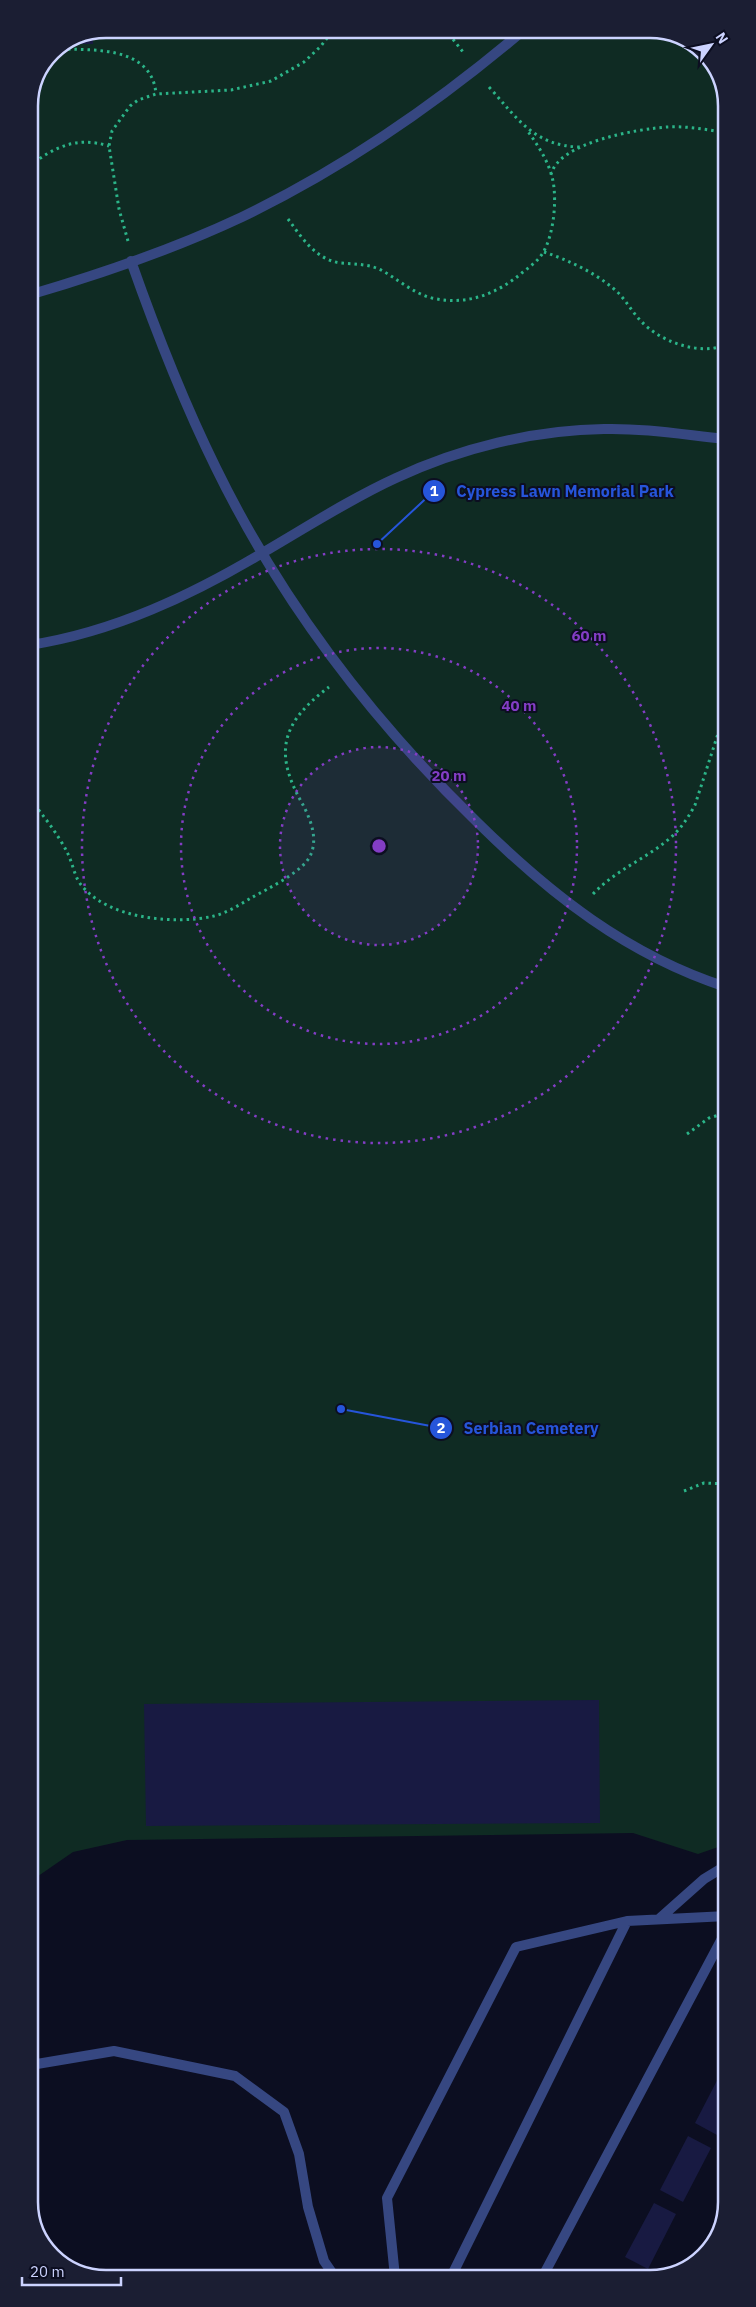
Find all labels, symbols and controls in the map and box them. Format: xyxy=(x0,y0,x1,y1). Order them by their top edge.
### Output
north arrow xyxy=(686,20,736,70)
text: N xyxy=(712,29,732,47)
callout: Cypress Lawn Memorial Park xyxy=(421,476,684,507)
text: 1 xyxy=(429,481,439,500)
text: Cypress Lawn Memorial Park xyxy=(456,481,674,501)
text: 60 m xyxy=(572,626,606,645)
text: 40 m xyxy=(502,696,536,715)
text: 20 m xyxy=(432,766,466,785)
centre of rings xyxy=(370,837,388,855)
callout: Serbian Cemetery xyxy=(428,1413,608,1444)
text: 2 xyxy=(436,1418,446,1437)
text: Serbian Cemetery xyxy=(463,1418,599,1438)
scale bar xyxy=(22,2254,121,2286)
text: 20 m xyxy=(30,2262,65,2281)

